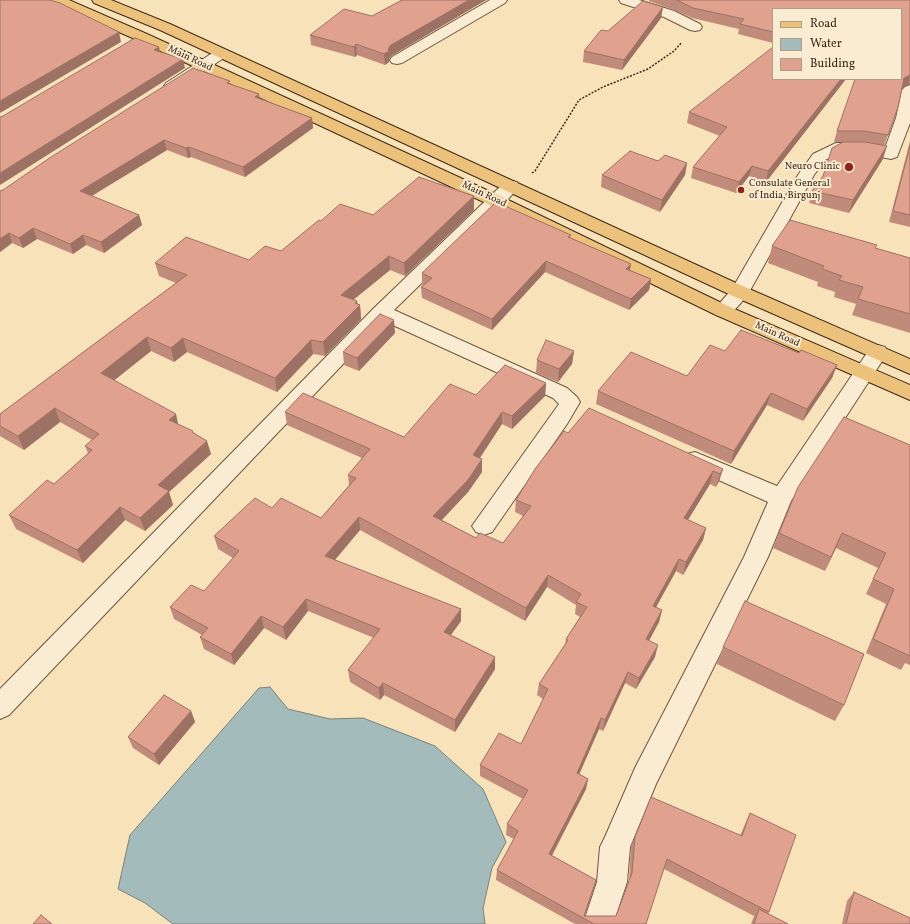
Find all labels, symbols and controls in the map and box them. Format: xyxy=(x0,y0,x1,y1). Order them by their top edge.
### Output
legend xyxy=(772,8,902,80)
text: Road xyxy=(810,16,837,32)
text: Water xyxy=(810,36,842,52)
street label: Main Road xyxy=(166,43,214,75)
text: Building xyxy=(810,56,855,72)
place label: Neuro Clinic xyxy=(785,161,840,173)
marker: Neuro Clinic xyxy=(843,161,855,173)
place label: Consulate General of India, Birgunj xyxy=(749,178,830,202)
street label: Main Road xyxy=(460,179,508,211)
marker: Consulate General of India, Birgunj xyxy=(736,185,746,195)
street label: Main Road xyxy=(753,320,801,350)

